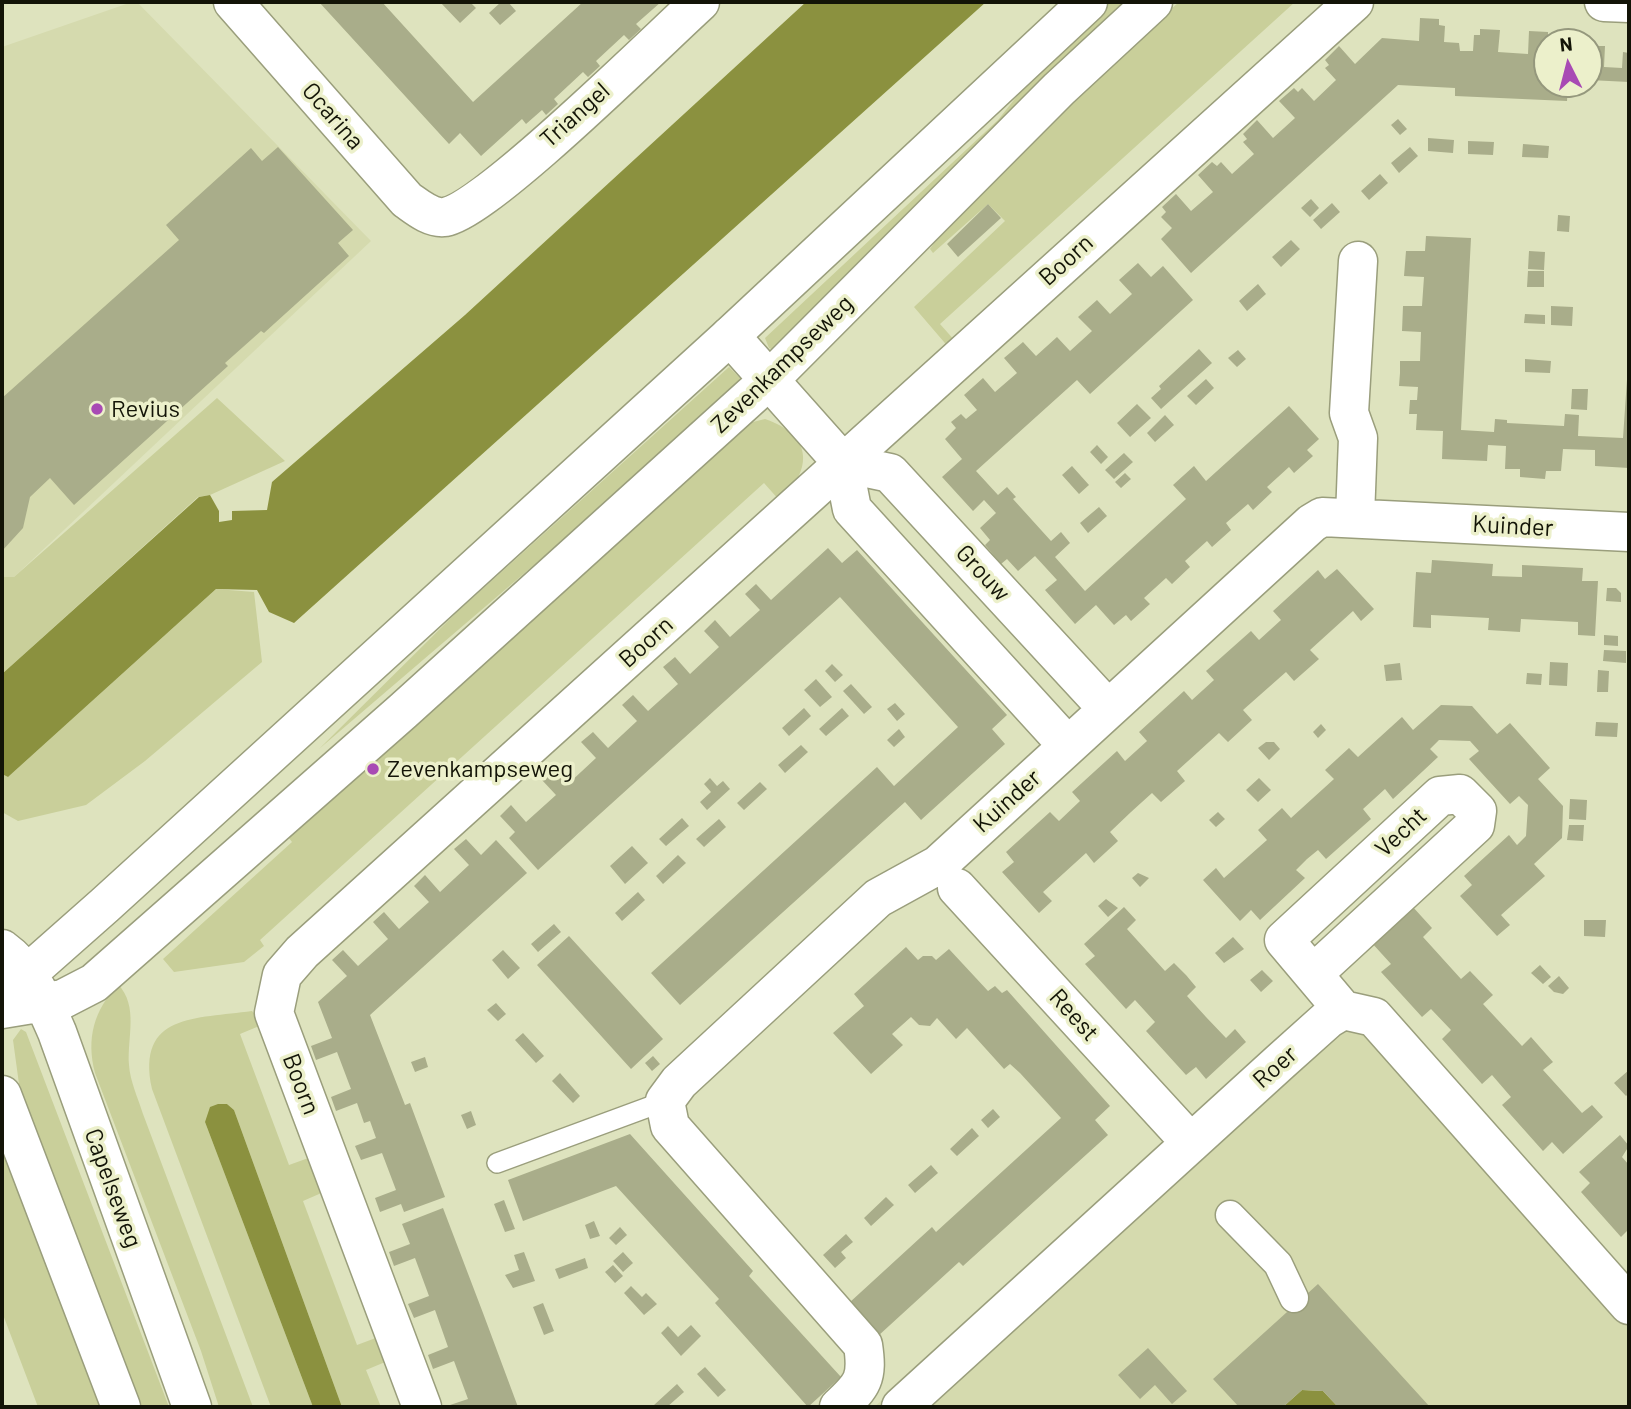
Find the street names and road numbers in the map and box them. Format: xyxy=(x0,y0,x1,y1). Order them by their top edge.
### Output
street label: Ocarina xyxy=(296,76,370,156)
street label: Triangel xyxy=(534,76,616,154)
street label: Boorn xyxy=(1033,228,1099,292)
street label: Zevenkampseweg xyxy=(705,289,859,439)
street label: Kuinder xyxy=(1472,509,1554,543)
street label: Grouw xyxy=(950,539,1016,607)
street label: Boorn xyxy=(613,610,679,674)
street label: Kuinder xyxy=(967,763,1047,839)
street label: Vecht xyxy=(1369,801,1433,863)
street label: Reest xyxy=(1043,983,1105,1047)
street label: Roer xyxy=(1247,1040,1303,1094)
street label: Boorn xyxy=(276,1049,326,1119)
street label: Capelseweg xyxy=(78,1125,148,1251)

